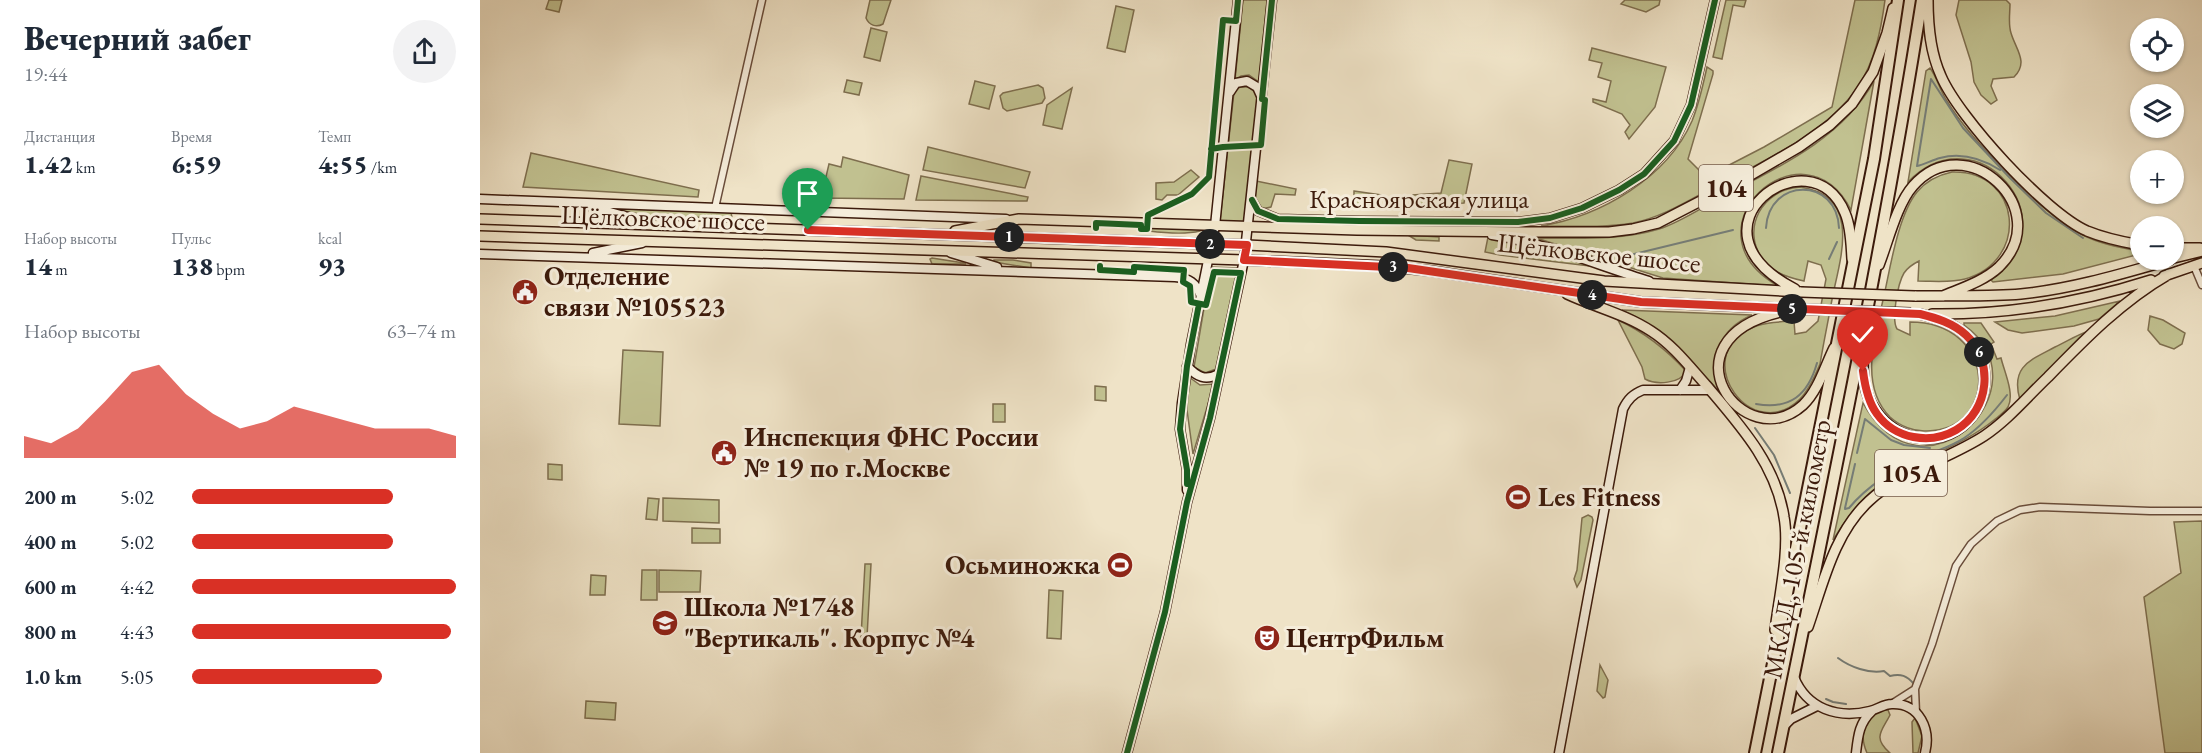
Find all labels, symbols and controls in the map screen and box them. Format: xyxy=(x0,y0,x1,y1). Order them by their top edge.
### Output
text: Вечерний забег xyxy=(24,17,251,60)
map controls xyxy=(2130,18,2184,270)
button: locate xyxy=(2130,18,2184,72)
button: share xyxy=(393,20,456,83)
text: 19:44 xyxy=(24,61,67,87)
button: layers xyxy=(2130,84,2184,138)
text: Дистанция xyxy=(24,126,95,147)
text: Время xyxy=(171,126,212,147)
text: Темп xyxy=(318,126,351,147)
text: 1.42 xyxy=(24,147,73,181)
text: 6:59 xyxy=(171,147,221,181)
text: 4:55 xyxy=(318,147,368,181)
button: + xyxy=(2130,150,2184,204)
text: km xyxy=(73,157,96,178)
text: /km xyxy=(368,157,397,178)
road number: 104 xyxy=(1699,165,1753,211)
pin xyxy=(782,168,833,230)
icon: arrive xyxy=(791,177,824,210)
street label: Красноярская улица xyxy=(1309,181,1529,216)
street label: Щёлковское шоссе xyxy=(560,196,766,239)
button: − xyxy=(2130,216,2184,270)
pin: 1 xyxy=(994,222,1024,252)
street label: Щёлковское шоссе xyxy=(1496,224,1702,281)
text: 1 xyxy=(1005,226,1013,247)
text: Набор высоты xyxy=(24,228,117,249)
text: Пульс xyxy=(171,228,212,249)
text: kcal xyxy=(318,228,342,249)
pin: 2 xyxy=(1195,229,1225,259)
text: 2 xyxy=(1206,233,1214,254)
text: 14 xyxy=(24,249,52,283)
text: 138 xyxy=(171,249,213,283)
text: 93 xyxy=(318,249,346,283)
pin: 3 xyxy=(1378,252,1408,282)
text: 3 xyxy=(1389,256,1397,277)
place label: Отделение связи №105523 xyxy=(544,258,726,324)
text: m xyxy=(52,259,68,280)
text: bpm xyxy=(213,259,245,280)
public building icon: Отделение связи №105523 xyxy=(510,277,540,307)
pin: 4 xyxy=(1577,280,1607,310)
text: 4 xyxy=(1588,284,1596,305)
pin: 5 xyxy=(1777,294,1807,324)
text: 5 xyxy=(1788,298,1796,319)
pin xyxy=(1837,309,1888,371)
text: Набор высоты xyxy=(24,318,140,344)
text: 63–74 m xyxy=(387,318,456,344)
icon: check xyxy=(1846,318,1879,351)
pin: 6 xyxy=(1964,337,1994,367)
text: 6 xyxy=(1975,341,1983,362)
street label: МКАД, 105-й километр xyxy=(1754,416,1839,681)
place label: Инспекция ФНС России № 19 по г.Москве xyxy=(744,419,1039,485)
public building icon: Инспекция ФНС России № 19 по г.Москве xyxy=(709,438,739,468)
road number: 105A xyxy=(1875,450,1947,496)
place label: Les Fitness xyxy=(1538,479,1660,514)
sports icon: Les Fitness xyxy=(1503,482,1533,512)
text: 200 m xyxy=(24,484,77,510)
text: 5:02 xyxy=(120,484,154,510)
text: 400 m xyxy=(24,529,77,555)
text: 5:02 xyxy=(120,529,154,555)
place label: Осьминожка xyxy=(945,547,1100,582)
sports icon: Осьминожка xyxy=(1105,550,1135,580)
text: 600 m xyxy=(24,574,77,600)
text: 4:42 xyxy=(120,574,154,600)
place label: Школа №1748 "Вертикаль". Корпус №4 xyxy=(684,589,975,655)
school or university icon: Школа №1748 "Вертикаль". Корпус №4 xyxy=(650,608,680,638)
text: 800 m xyxy=(24,619,77,645)
text: 4:43 xyxy=(120,619,154,645)
place label: ЦентрФильм xyxy=(1286,620,1444,655)
theatre icon: ЦентрФильм xyxy=(1252,623,1282,653)
text: 1.0 km xyxy=(24,664,82,690)
text: 5:05 xyxy=(120,664,154,690)

